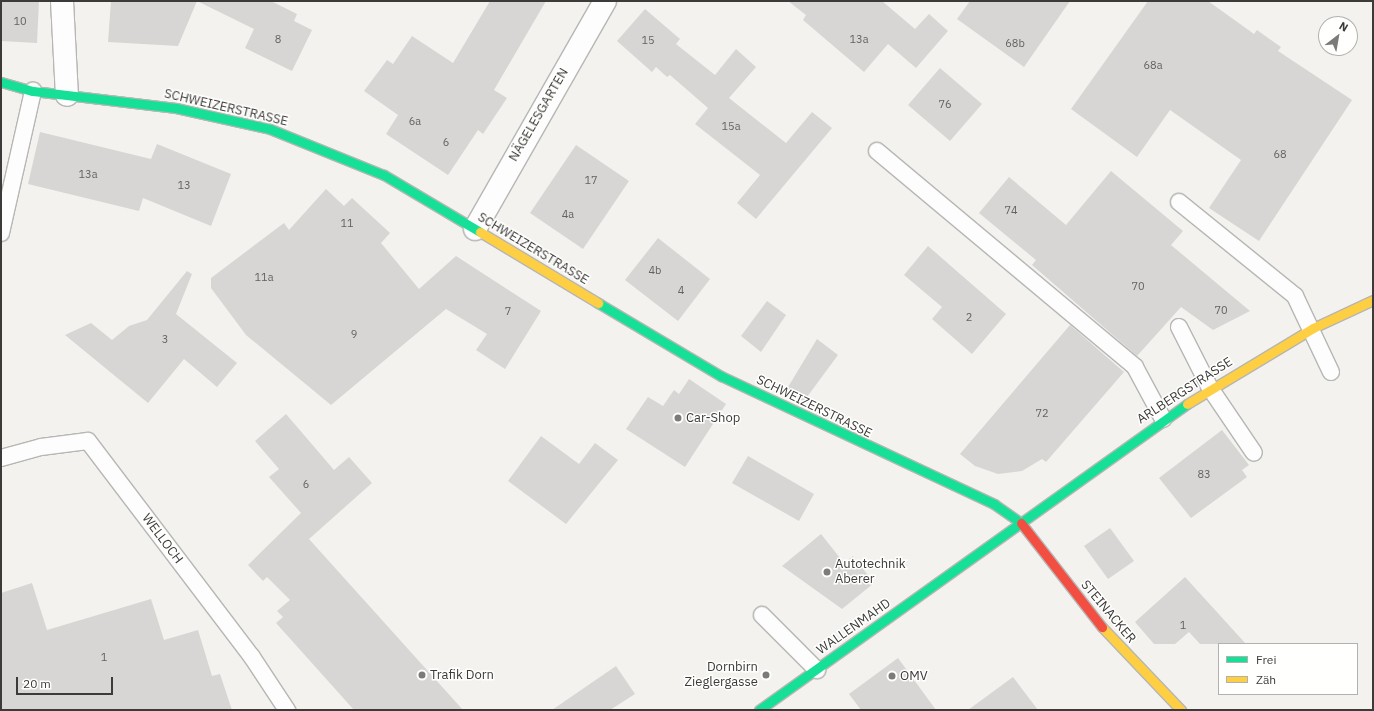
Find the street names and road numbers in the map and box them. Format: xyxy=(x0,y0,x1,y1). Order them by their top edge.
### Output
street label: NÄGELESGARTEN xyxy=(506,66,572,164)
street label: SCHWEIZERSTRASSE xyxy=(163,86,289,130)
street label: SCHWEIZERSTRASSE xyxy=(475,210,591,288)
street label: ARLBERGSTRASSE xyxy=(1134,354,1236,428)
street label: SCHWEIZERSTRASSE xyxy=(754,372,874,442)
street label: WELLOCH xyxy=(138,511,186,567)
street label: STEINACKER xyxy=(1077,577,1139,647)
street label: WALLENMAHD xyxy=(814,596,894,658)

